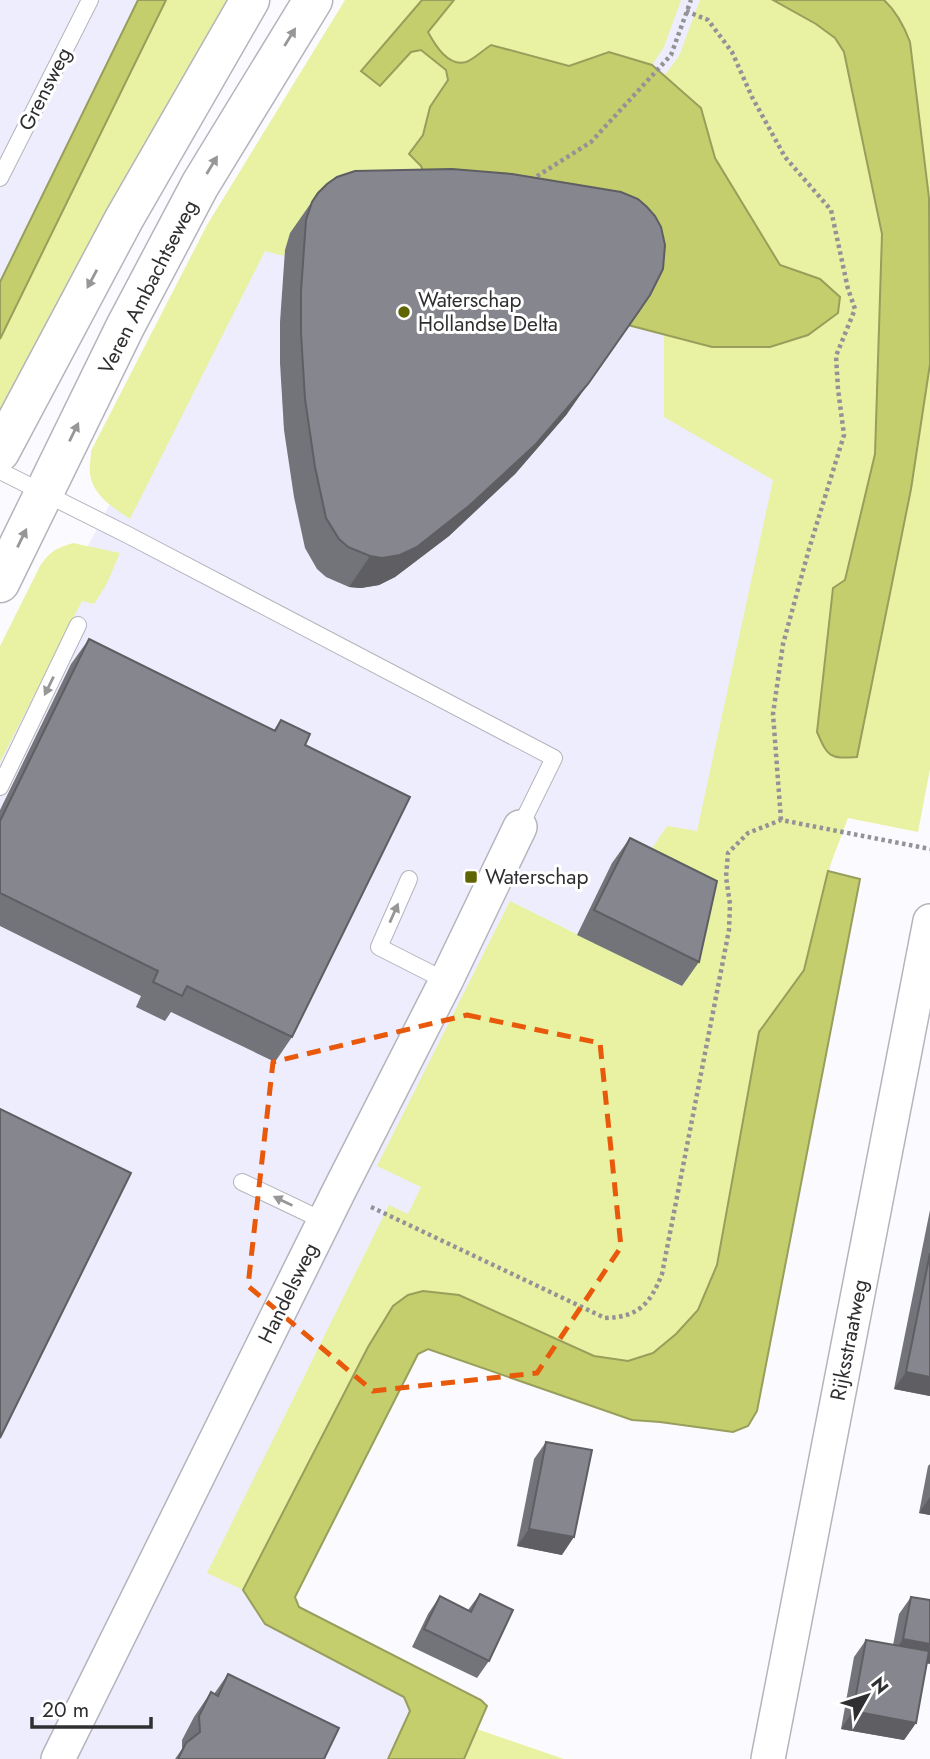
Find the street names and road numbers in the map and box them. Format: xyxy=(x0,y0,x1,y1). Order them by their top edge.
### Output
street label: Grensweg xyxy=(11,42,79,136)
street label: Veren Ambachtseweg xyxy=(91,195,205,379)
street label: Handelsweg xyxy=(251,1237,325,1349)
street label: Rijksstraatweg xyxy=(823,1277,875,1403)

